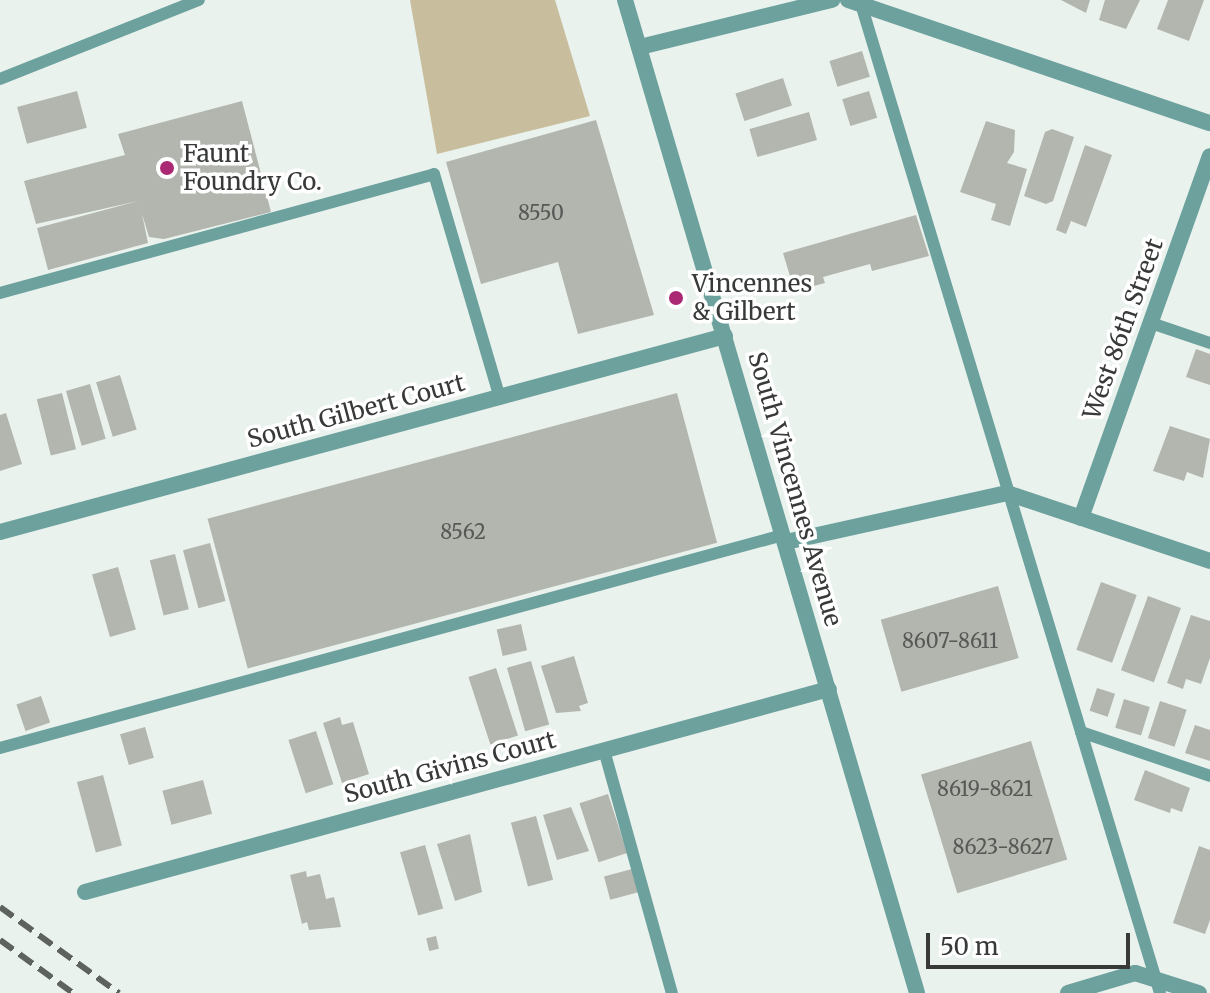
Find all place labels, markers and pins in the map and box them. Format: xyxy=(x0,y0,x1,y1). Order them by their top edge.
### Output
place label: Faunt Foundry Co. xyxy=(183,140,322,196)
marker: Faunt Foundry Co. xyxy=(158,159,176,177)
place label: Vincennes & Gilbert xyxy=(692,270,812,326)
marker: Vincennes & Gilbert xyxy=(667,289,685,307)

